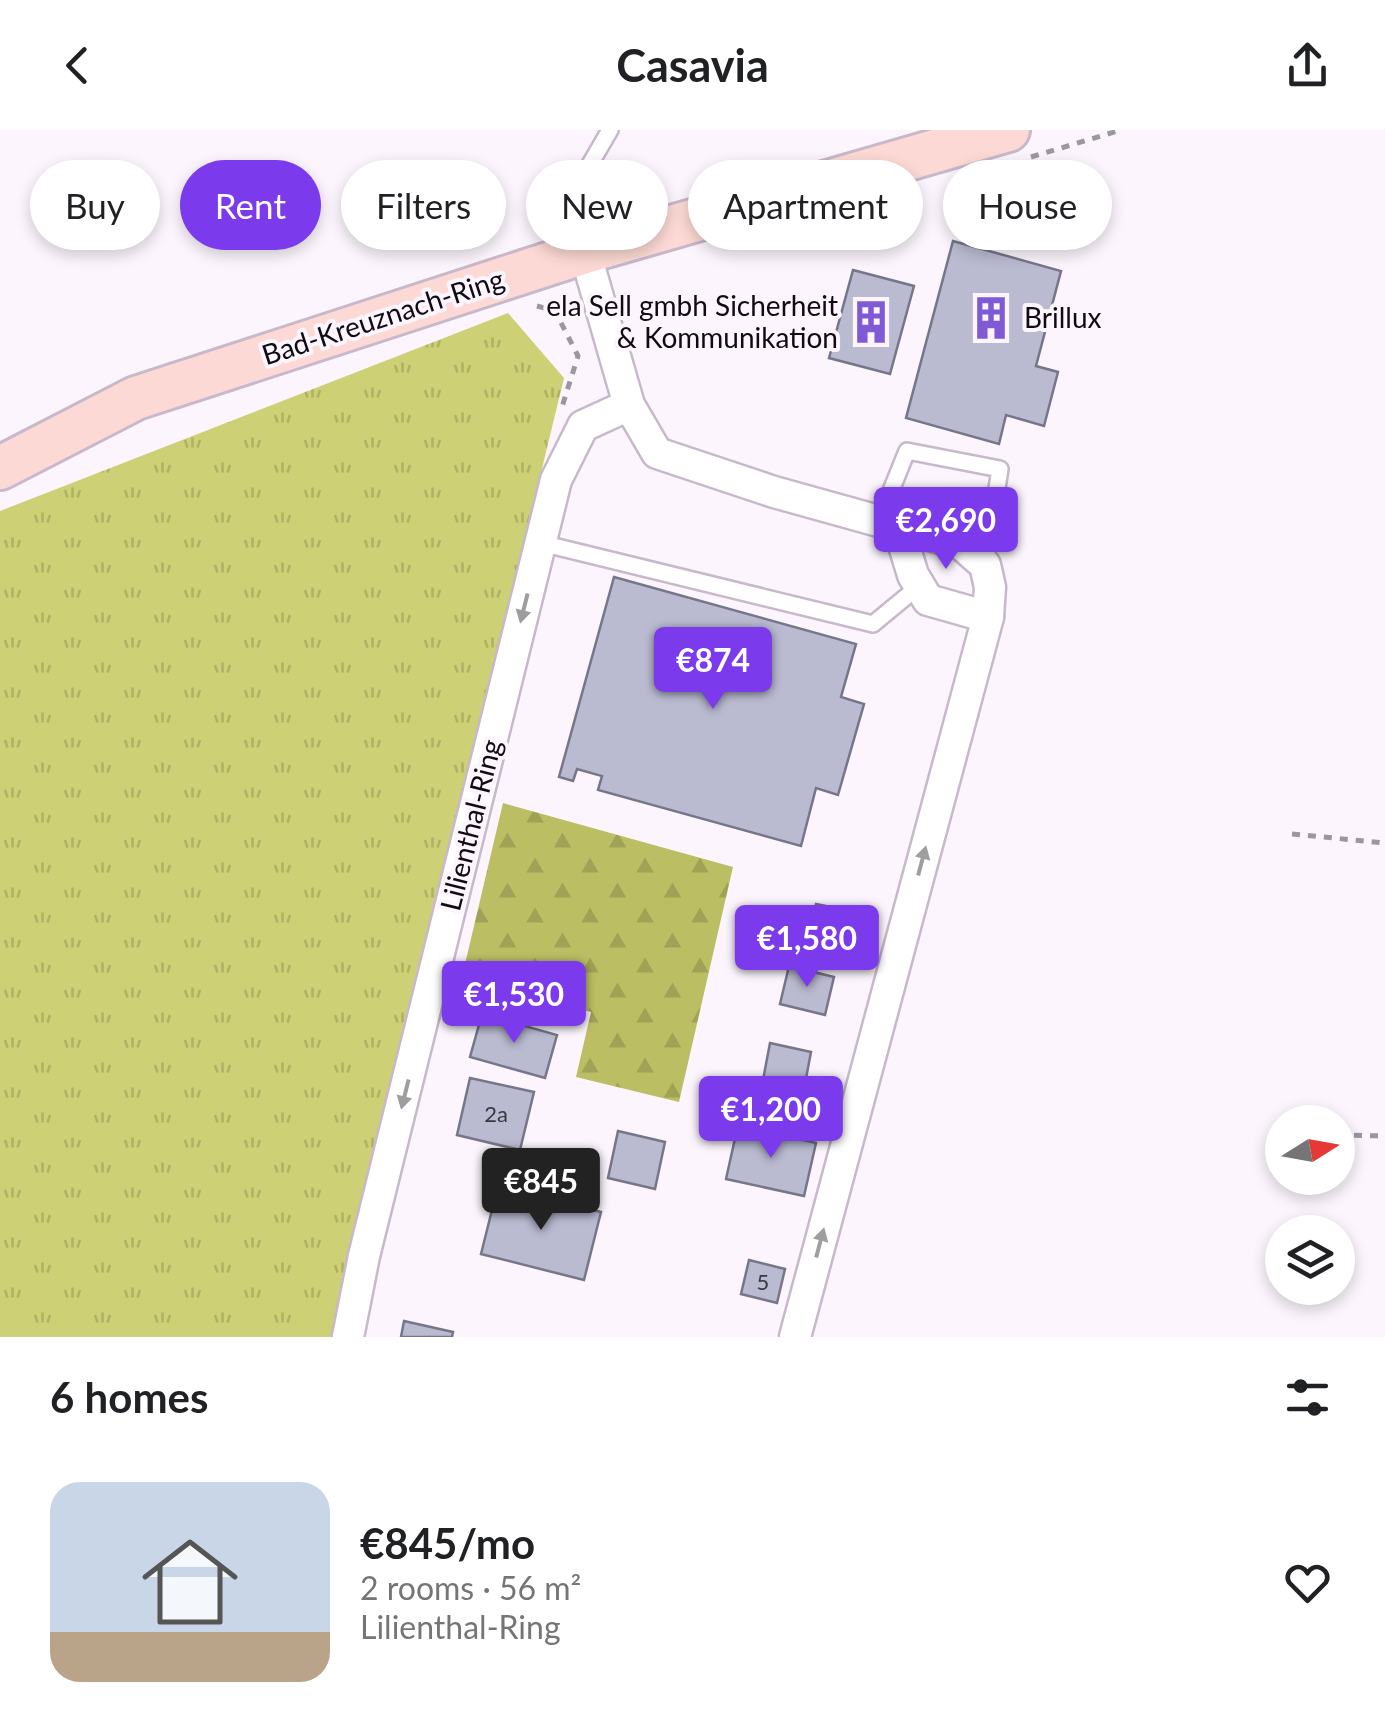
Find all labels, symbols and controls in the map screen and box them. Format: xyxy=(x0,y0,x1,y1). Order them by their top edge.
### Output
icon: back xyxy=(50,38,105,93)
text: Casavia xyxy=(616,38,769,92)
icon: share xyxy=(1280,38,1335,93)
chip: Buy xyxy=(30,160,160,250)
chip: Rent xyxy=(180,160,321,250)
chip: Filters xyxy=(341,160,506,250)
chip: New xyxy=(526,160,668,250)
chip: Apartment xyxy=(688,160,923,250)
chip: House xyxy=(943,160,1112,250)
street label: Bad-Kreuznach-Ring xyxy=(257,261,508,371)
place label: ela Sell gmbh Sicherheit & Kommunikation xyxy=(546,288,838,354)
building icon: Brillux xyxy=(967,294,1015,342)
building icon: ela Sell gmbh Sicherheit & Kommunikation xyxy=(847,298,895,346)
place label: Brillux xyxy=(1024,300,1102,334)
pin: €2,690 xyxy=(865,487,1027,572)
text: €2,690 xyxy=(896,500,996,539)
one-way arrow xyxy=(516,593,532,624)
pin: €874 xyxy=(654,627,772,712)
text: €874 xyxy=(676,640,750,679)
street label: Lilienthal-Ring xyxy=(432,736,508,914)
one-way arrow xyxy=(915,845,931,876)
pin: €1,580 xyxy=(726,905,888,990)
text: €1,580 xyxy=(757,918,857,957)
pin: €1,530 xyxy=(433,961,595,1046)
text: €1,530 xyxy=(464,974,564,1013)
pin: €1,200 xyxy=(690,1076,852,1161)
one-way arrow xyxy=(396,1079,412,1110)
text: €1,200 xyxy=(721,1089,821,1128)
house number: 2a xyxy=(484,1100,508,1127)
north arrow xyxy=(1265,1105,1355,1195)
map controls xyxy=(1265,1105,1355,1305)
pin: €845 xyxy=(482,1148,600,1233)
text: €845 xyxy=(504,1161,578,1200)
button: layers xyxy=(1265,1215,1355,1305)
one-way arrow xyxy=(813,1227,829,1258)
house number: 5 xyxy=(757,1268,769,1295)
icon: filters xyxy=(1280,1370,1335,1425)
text: 6 homes xyxy=(50,1372,208,1422)
text: €845/mo xyxy=(360,1518,535,1568)
icon: home xyxy=(130,1522,250,1642)
icon: heart xyxy=(1280,1555,1335,1610)
text: 2 rooms · 56 m² xyxy=(360,1568,581,1607)
text: Lilienthal-Ring xyxy=(360,1607,561,1646)

